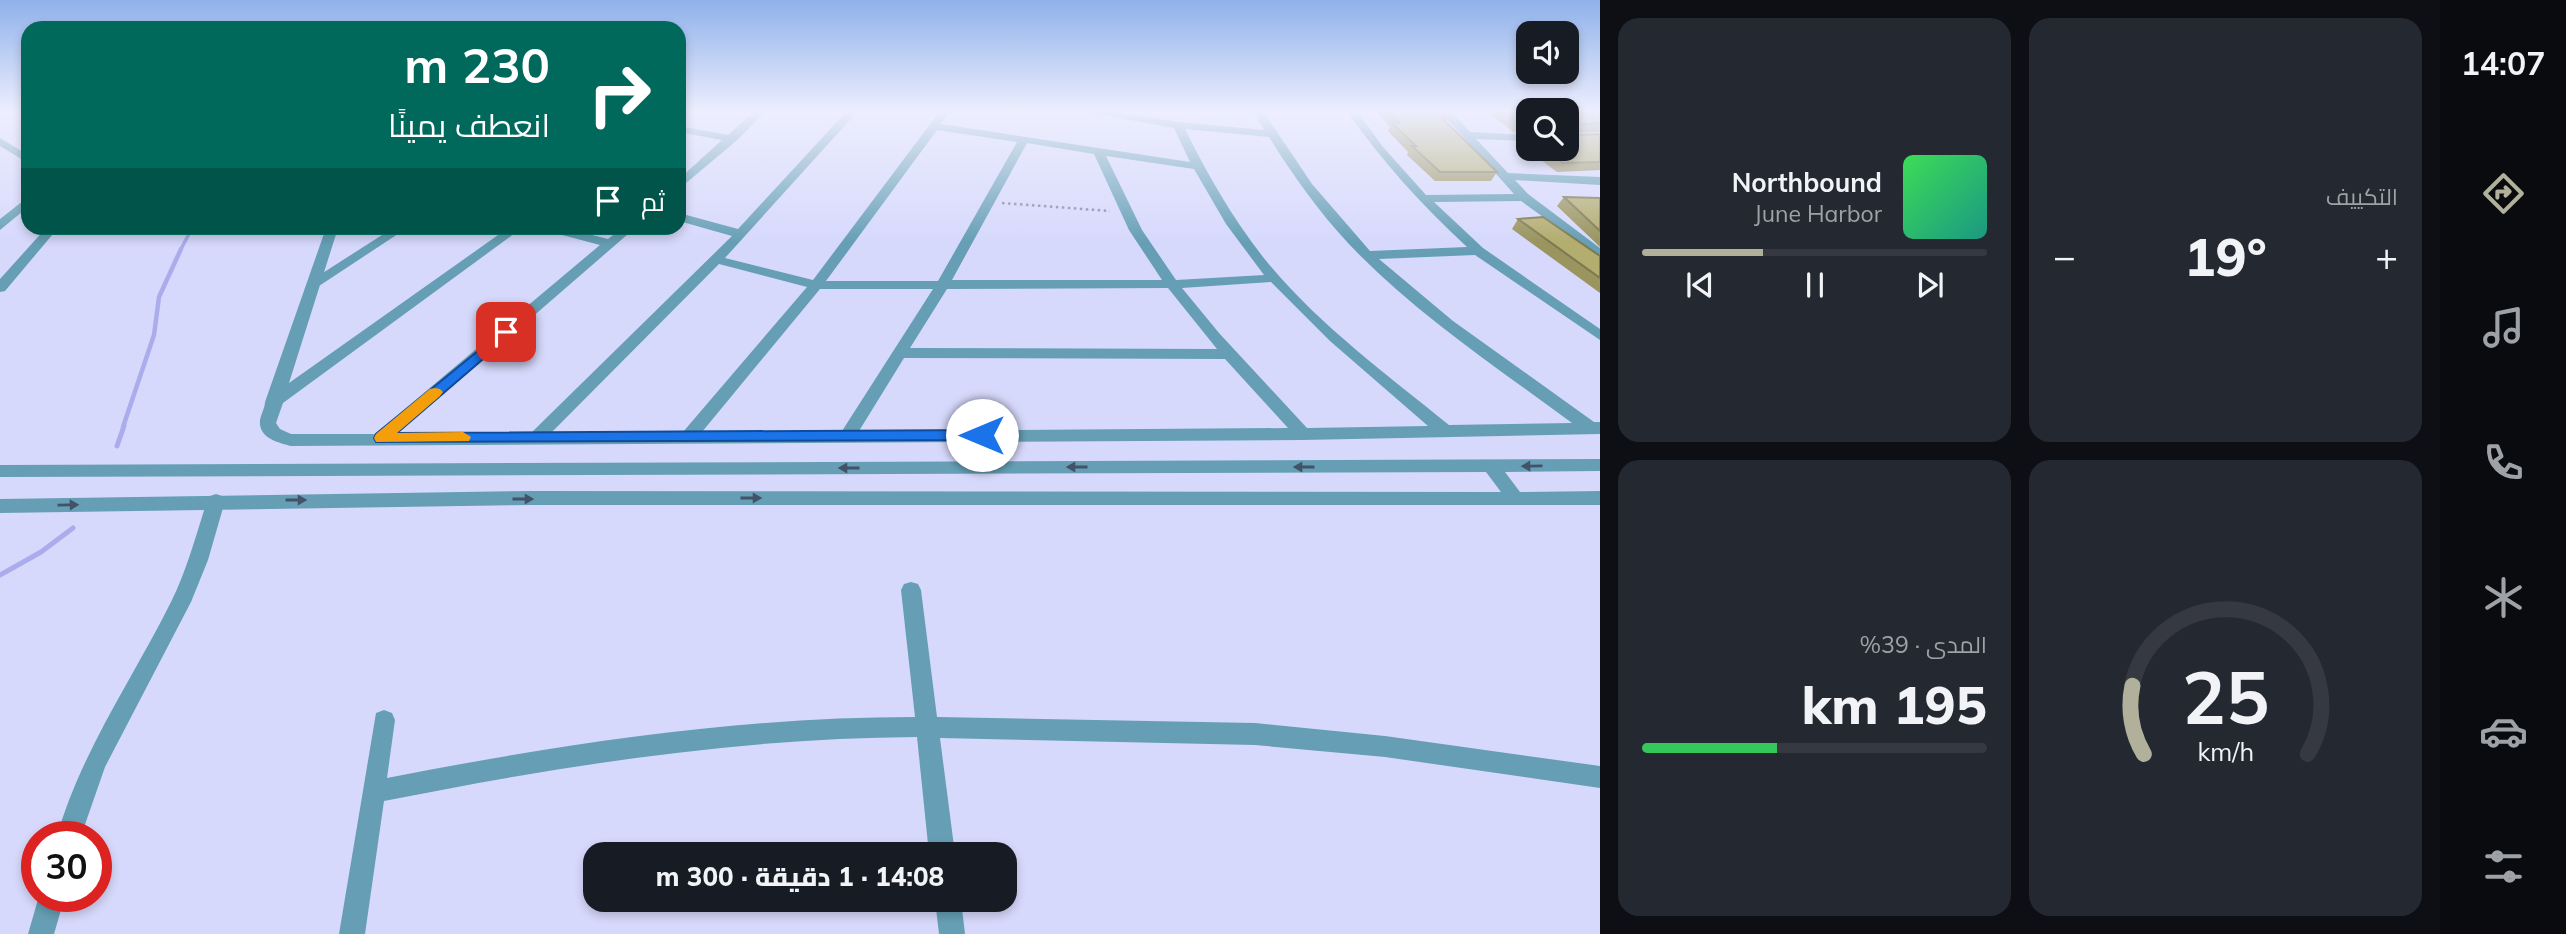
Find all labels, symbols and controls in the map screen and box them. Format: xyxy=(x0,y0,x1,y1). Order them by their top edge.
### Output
map controls xyxy=(1516,21,1579,161)
button: sound xyxy=(1516,21,1579,84)
text: 230 m xyxy=(404,34,550,95)
text: 14:07 xyxy=(2461,43,2545,83)
icon: right xyxy=(574,49,665,140)
button: search xyxy=(1516,98,1579,161)
text: انعطف يمينًا xyxy=(388,105,550,145)
text: Northbound xyxy=(1732,166,1882,199)
icon: directions xyxy=(2479,169,2528,218)
icon: arrive xyxy=(589,182,627,220)
text: التكييف xyxy=(2326,182,2398,211)
text: ثم xyxy=(641,185,665,218)
text: June Harbor xyxy=(1754,199,1882,228)
text: 19° xyxy=(2184,224,2267,289)
text: − xyxy=(2053,232,2076,280)
text: + xyxy=(2375,232,2398,280)
icon: previous xyxy=(1681,266,1719,304)
icon: pause xyxy=(1796,266,1834,304)
icon: next xyxy=(1911,266,1949,304)
pin xyxy=(476,302,536,362)
icon: music xyxy=(2479,303,2528,352)
icon: arrive xyxy=(487,313,525,351)
position arrow xyxy=(945,398,1019,472)
icon: phone xyxy=(2479,438,2528,487)
one-way arrow xyxy=(1521,460,1543,472)
one-way arrow xyxy=(1293,461,1315,473)
one-way arrow xyxy=(838,462,860,474)
one-way arrow xyxy=(1066,462,1088,473)
one-way arrow xyxy=(740,492,762,504)
one-way arrow xyxy=(512,493,534,504)
one-way arrow xyxy=(285,494,307,506)
one-way arrow xyxy=(57,499,79,511)
icon: climate xyxy=(2479,573,2528,622)
text: المدى · 39% xyxy=(1860,630,1987,659)
text: 25 xyxy=(2182,651,2269,742)
text: 195 km xyxy=(1801,672,1987,737)
icon: car xyxy=(2479,707,2528,756)
text: km/h xyxy=(2197,736,2254,767)
speed limit sign: 30 xyxy=(21,821,112,912)
icon: filters xyxy=(2479,842,2528,891)
text: 14:08 · 1 دقيقة · 300 m xyxy=(656,860,944,893)

